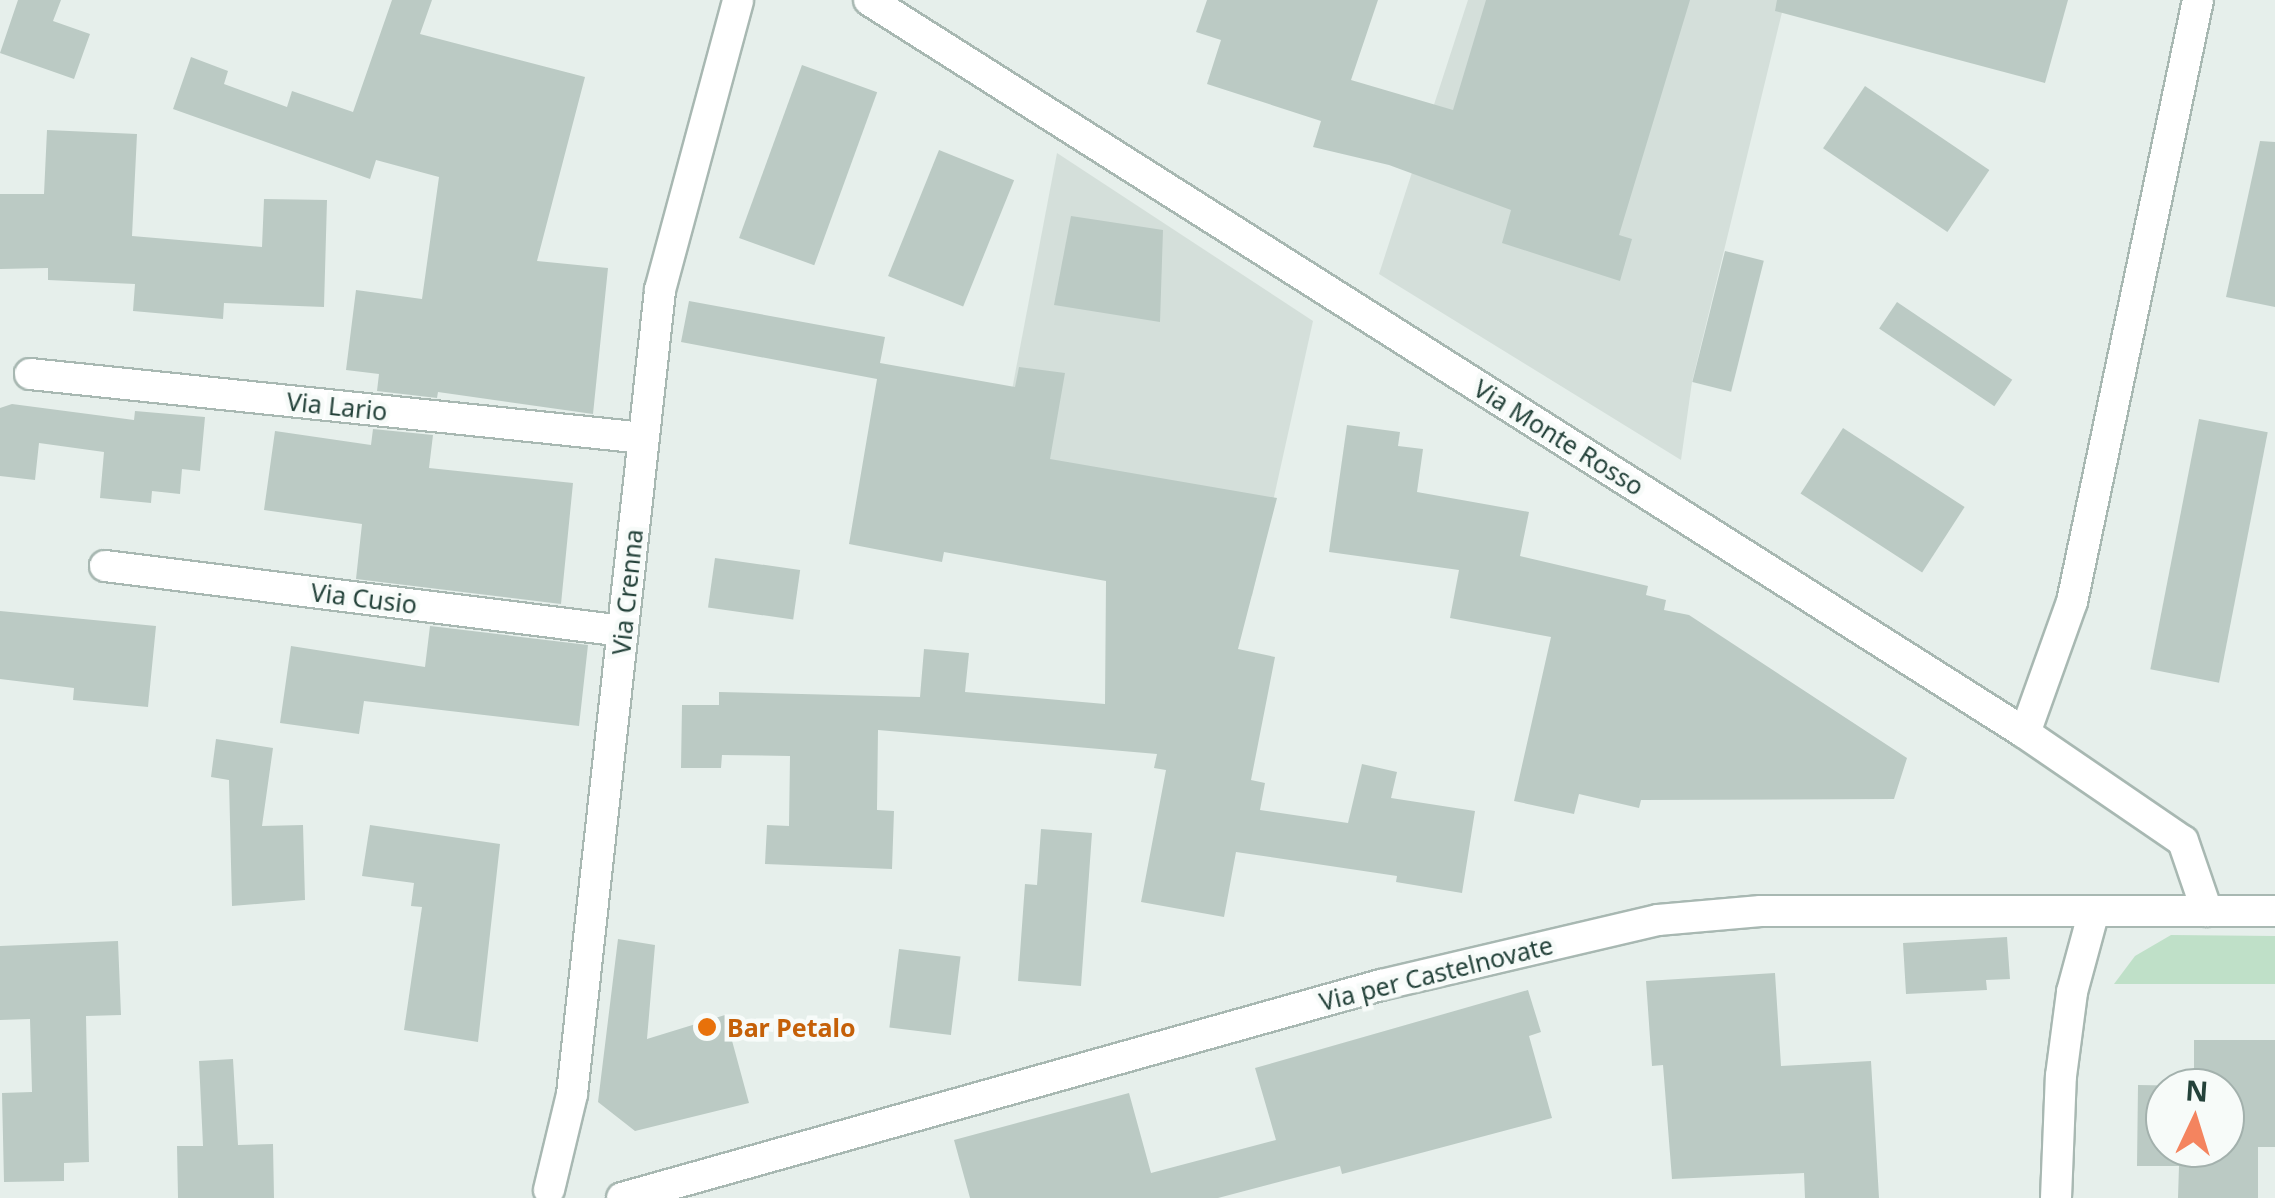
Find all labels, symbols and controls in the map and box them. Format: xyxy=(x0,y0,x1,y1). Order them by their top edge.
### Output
street label: Via Monte Rosso xyxy=(1469,373,1649,501)
street label: Via Lario xyxy=(285,386,389,426)
street label: Via Crenna xyxy=(605,527,649,657)
street label: Via Cusio xyxy=(309,577,419,619)
street label: Via per Castelnovate xyxy=(1316,929,1556,1017)
place label: Bar Petalo xyxy=(727,1012,856,1042)
marker: Bar Petalo xyxy=(696,1016,718,1038)
north arrow xyxy=(2145,1068,2245,1168)
text: N xyxy=(2184,1070,2210,1110)

